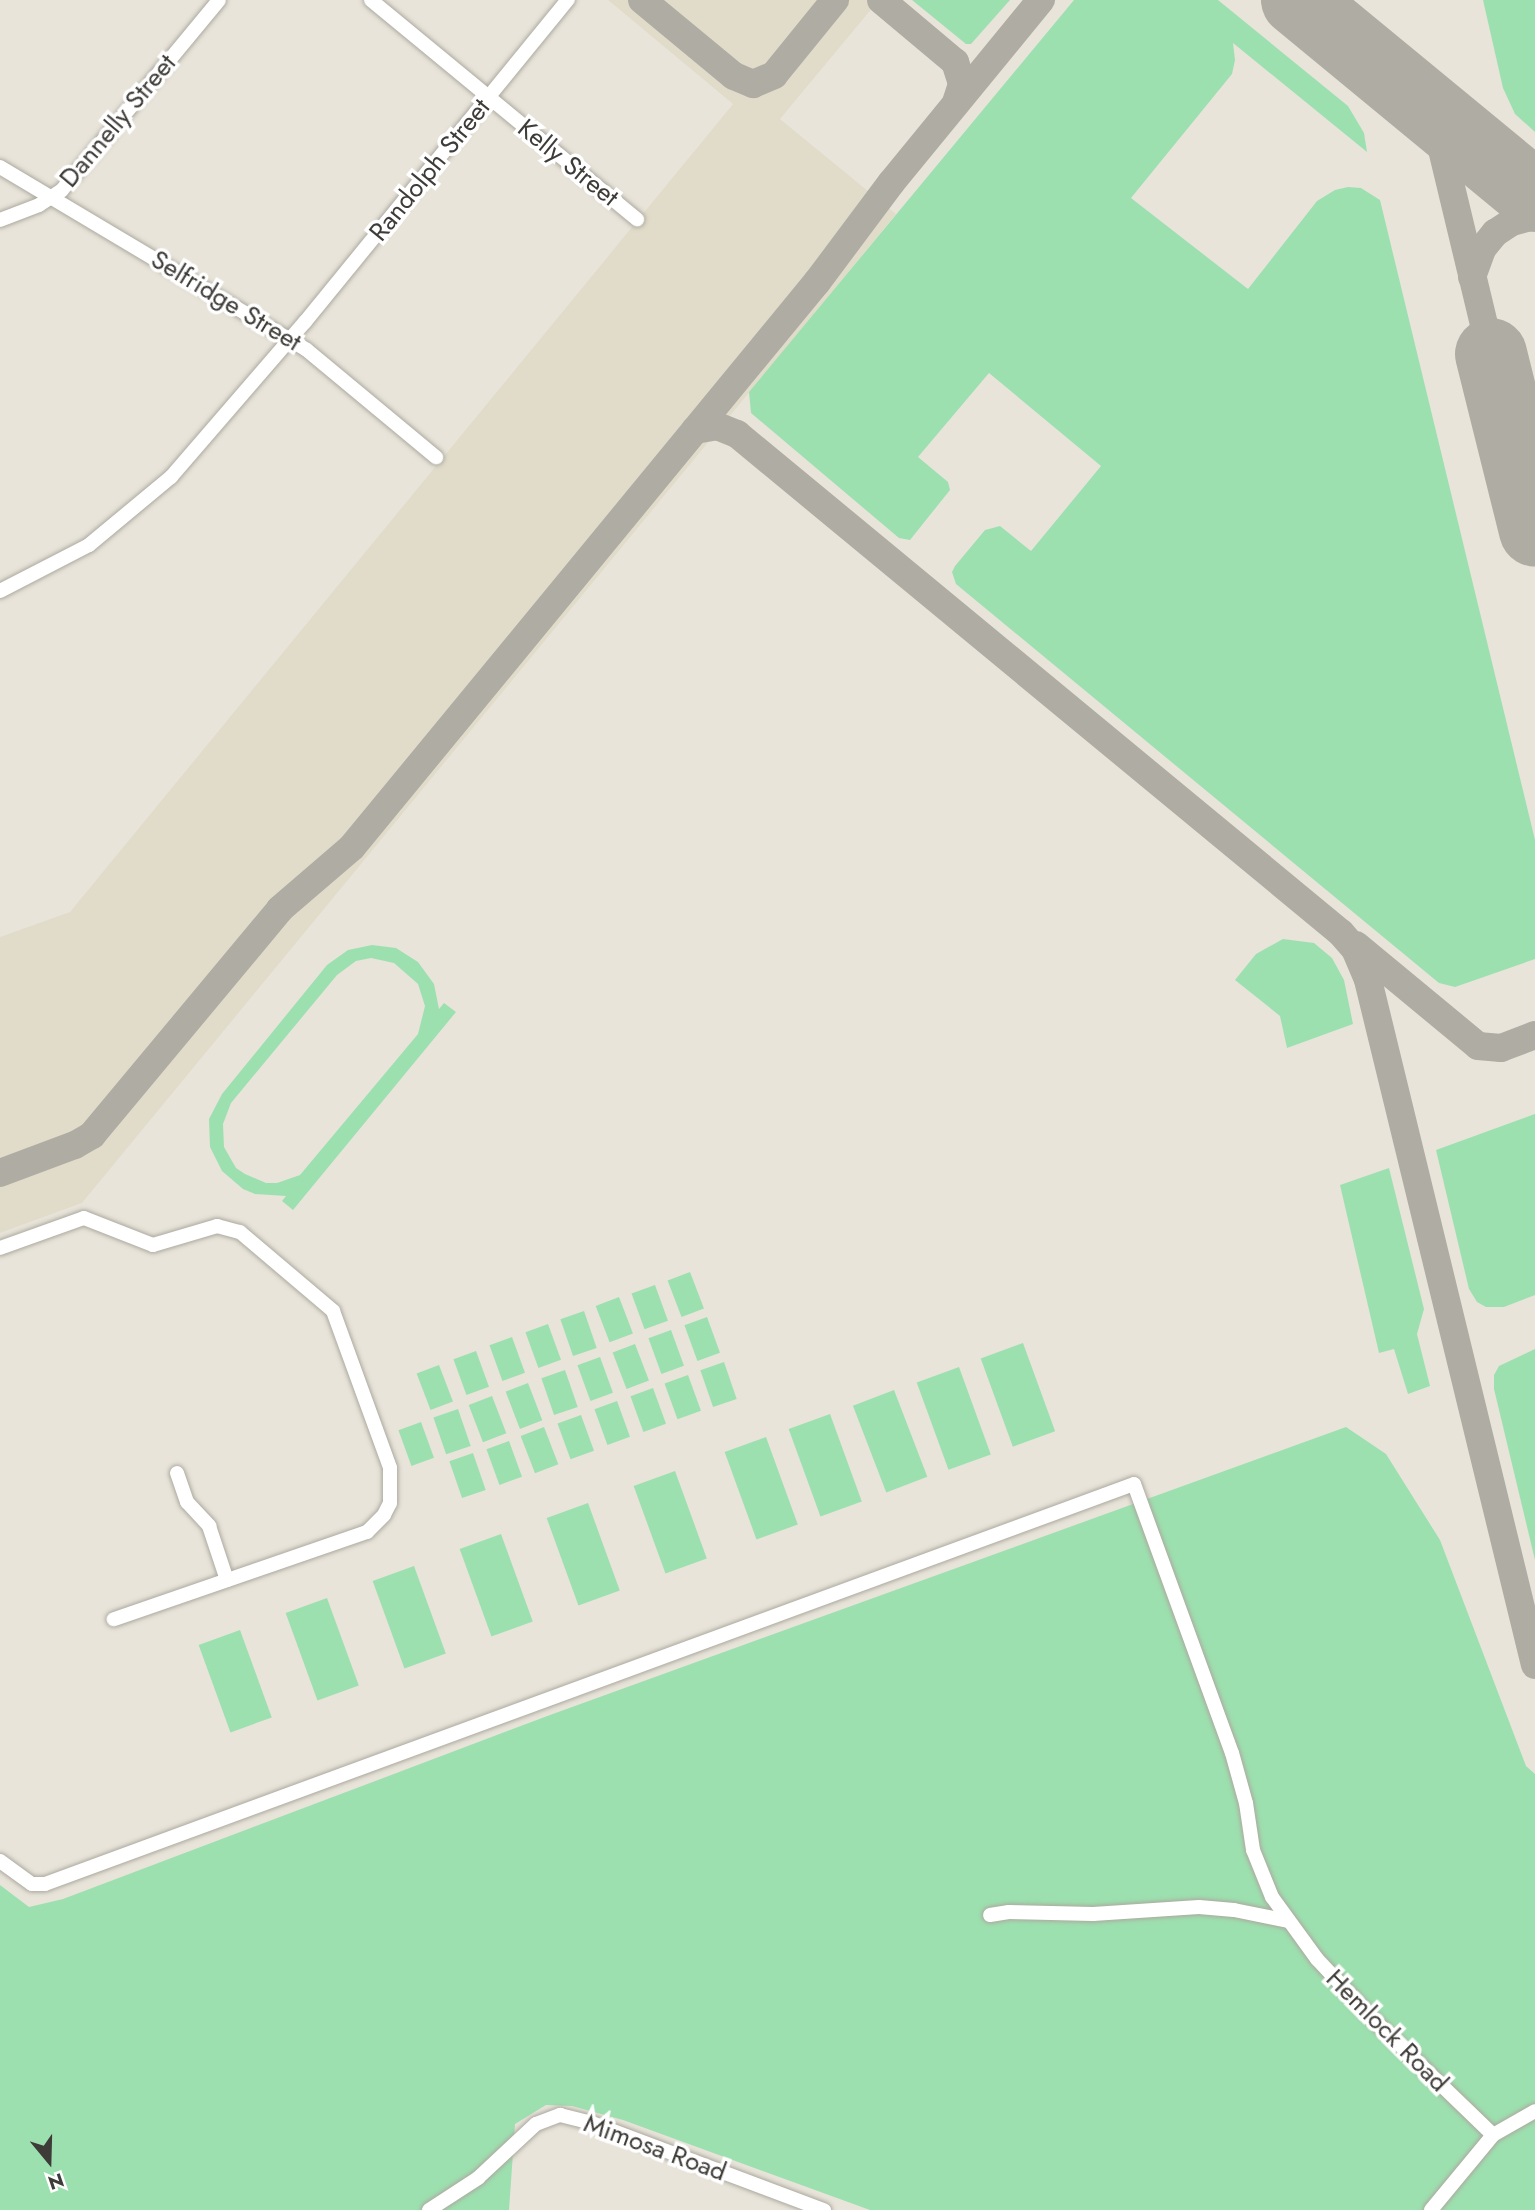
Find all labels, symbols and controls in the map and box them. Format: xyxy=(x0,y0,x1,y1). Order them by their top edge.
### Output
street label: Dannelly Street xyxy=(53,48,183,194)
street label: Randolph Street xyxy=(363,93,497,247)
street label: Kelly Street xyxy=(511,113,625,213)
street label: Selfridge Street xyxy=(145,244,307,358)
street label: Hemlock Road xyxy=(1319,1963,1455,2099)
street label: Mimosa Road xyxy=(580,2108,730,2188)
north arrow xyxy=(14,2126,84,2196)
text: N xyxy=(44,2166,68,2197)

